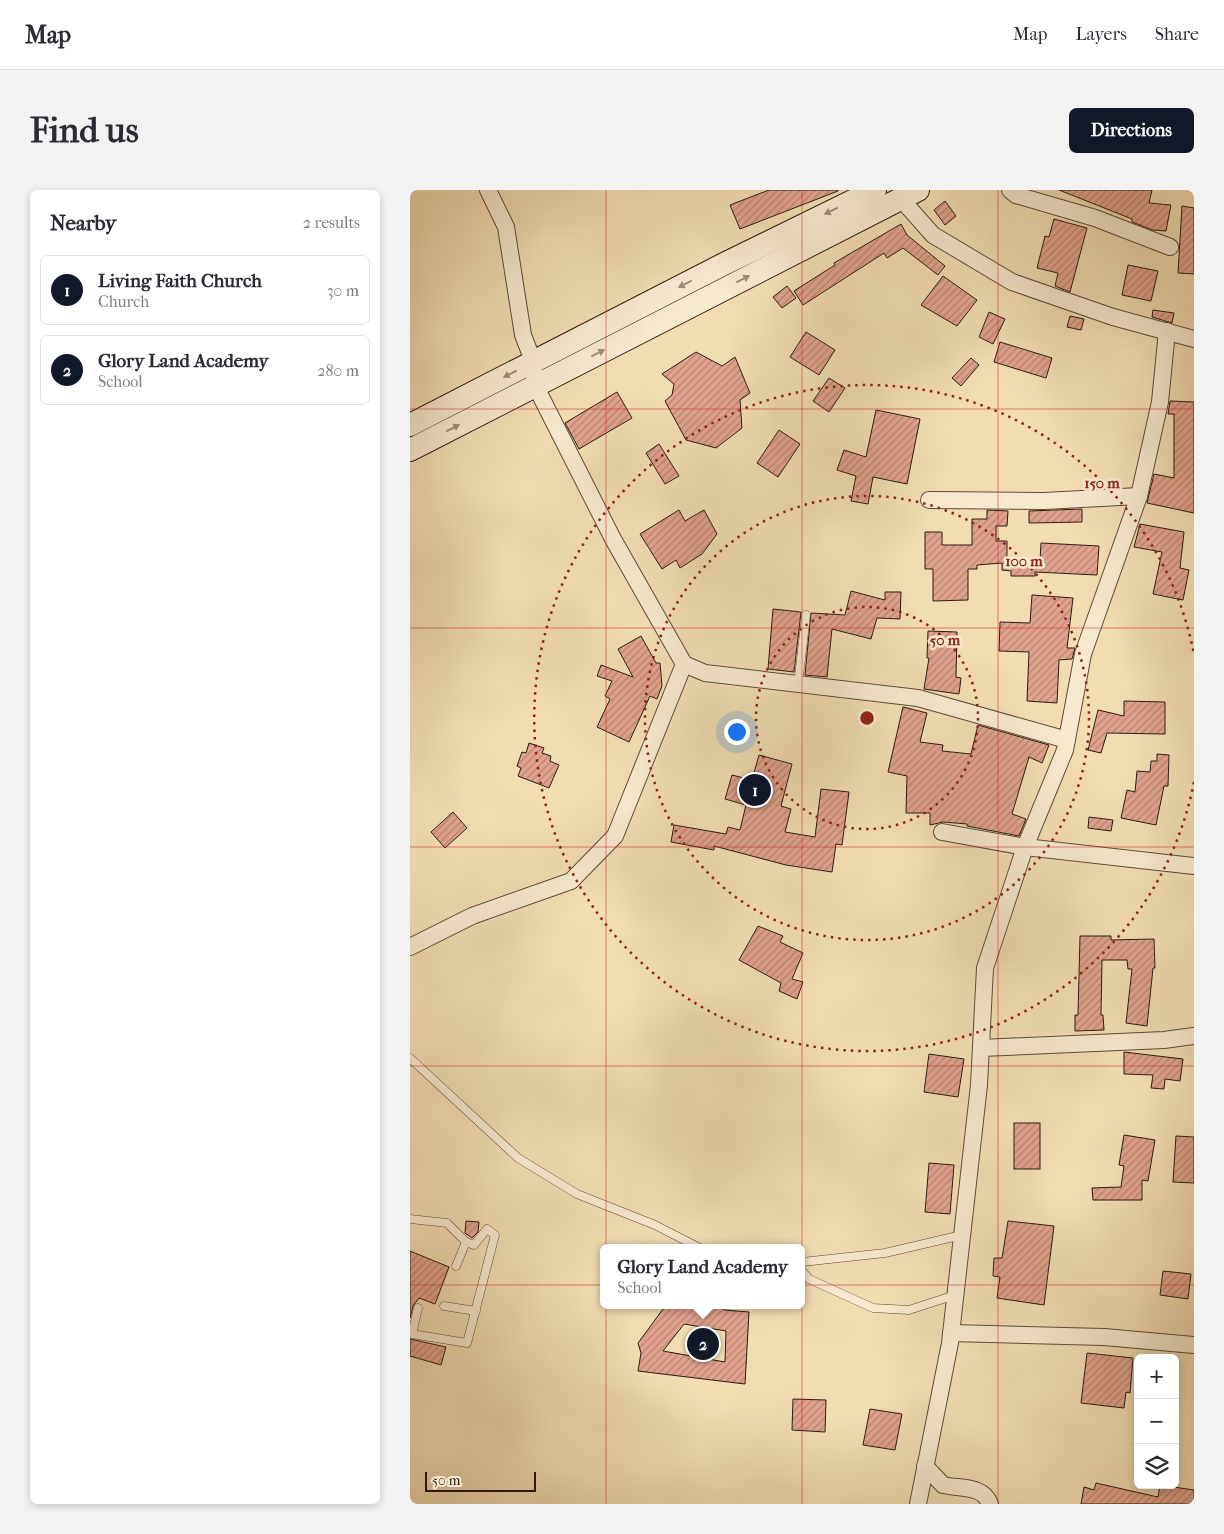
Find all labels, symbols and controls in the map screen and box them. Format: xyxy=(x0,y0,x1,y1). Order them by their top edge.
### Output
text: Map xyxy=(25,21,71,49)
text: Map xyxy=(1013,24,1047,45)
text: Layers xyxy=(1075,24,1127,45)
text: Share xyxy=(1155,24,1199,45)
button: Directions xyxy=(1069,108,1194,153)
text: Find us xyxy=(30,110,139,151)
one-way arrow xyxy=(824,208,838,216)
text: Nearby xyxy=(50,211,116,235)
text: 2 results xyxy=(303,213,360,232)
text: Living Faith Church xyxy=(98,270,262,292)
one-way arrow xyxy=(735,275,750,283)
one-way arrow xyxy=(678,280,693,288)
text: 1 xyxy=(64,281,70,300)
text: 30 m xyxy=(327,281,359,300)
text: Church xyxy=(98,292,149,311)
one-way arrow xyxy=(591,349,605,357)
text: Glory Land Academy xyxy=(98,350,269,372)
text: 2 xyxy=(63,361,71,380)
text: 280 m xyxy=(317,361,359,380)
one-way arrow xyxy=(502,370,517,378)
text: School xyxy=(98,372,143,391)
one-way arrow xyxy=(446,424,461,432)
text: 150 m xyxy=(1084,474,1120,492)
text: 100 m xyxy=(1005,552,1043,570)
text: 50 m xyxy=(930,631,961,649)
centre of rings xyxy=(858,709,876,727)
your location xyxy=(724,719,750,745)
pin: 1 xyxy=(739,771,771,809)
popup xyxy=(600,1244,805,1309)
text: Glory Land Academy xyxy=(617,1256,788,1278)
text: School xyxy=(617,1278,662,1297)
pin: 2 xyxy=(687,1325,719,1363)
map controls xyxy=(1134,1354,1179,1489)
button: + xyxy=(1134,1354,1179,1399)
button: − xyxy=(1134,1399,1179,1444)
button: layers xyxy=(1134,1444,1179,1489)
scale bar xyxy=(425,1469,536,1492)
text: 50 m xyxy=(432,1472,460,1489)

